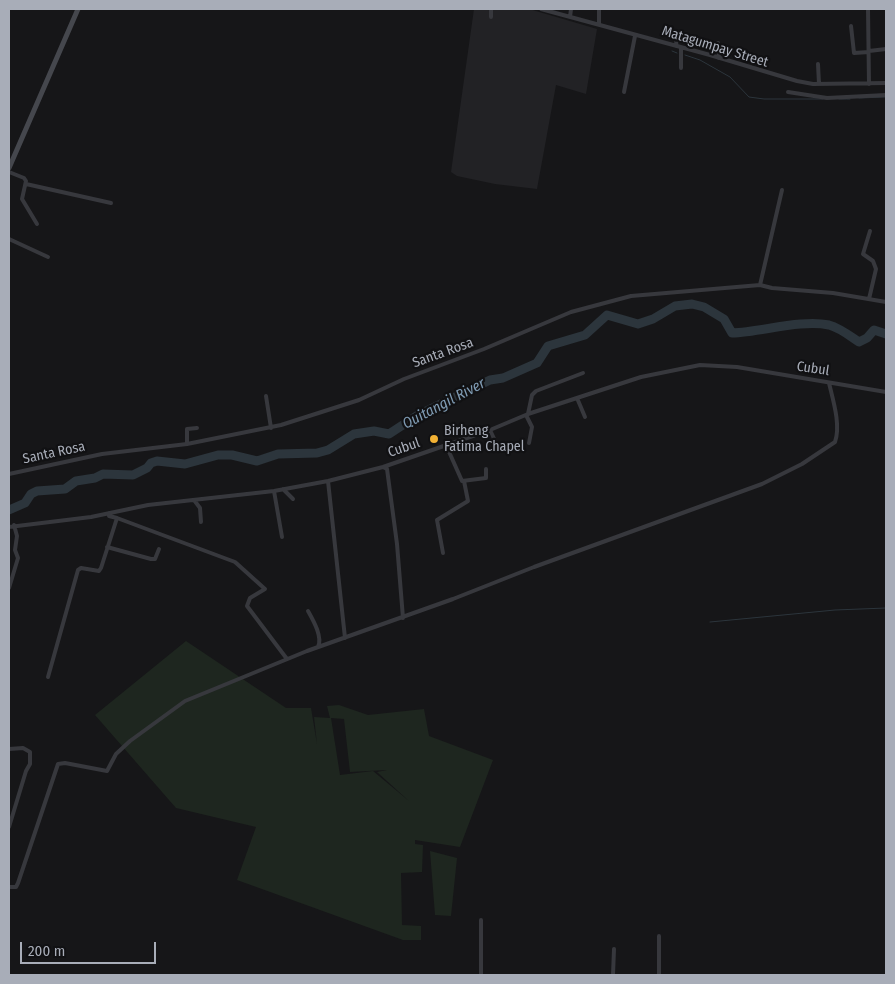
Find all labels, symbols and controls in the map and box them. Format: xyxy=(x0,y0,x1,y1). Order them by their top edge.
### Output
street label: Matagumpay Street xyxy=(660,23,770,71)
street label: Santa Rosa xyxy=(410,334,476,372)
street label: Cubul xyxy=(796,358,830,380)
water label: Quitangil River xyxy=(400,375,488,433)
place label: Birheng Fatima Chapel xyxy=(444,423,524,456)
marker: Birheng Fatima Chapel xyxy=(428,433,440,445)
street label: Cubul xyxy=(386,435,422,461)
street label: Santa Rosa xyxy=(21,438,87,468)
scale bar xyxy=(22,932,159,964)
text: 200 m xyxy=(28,942,65,960)

